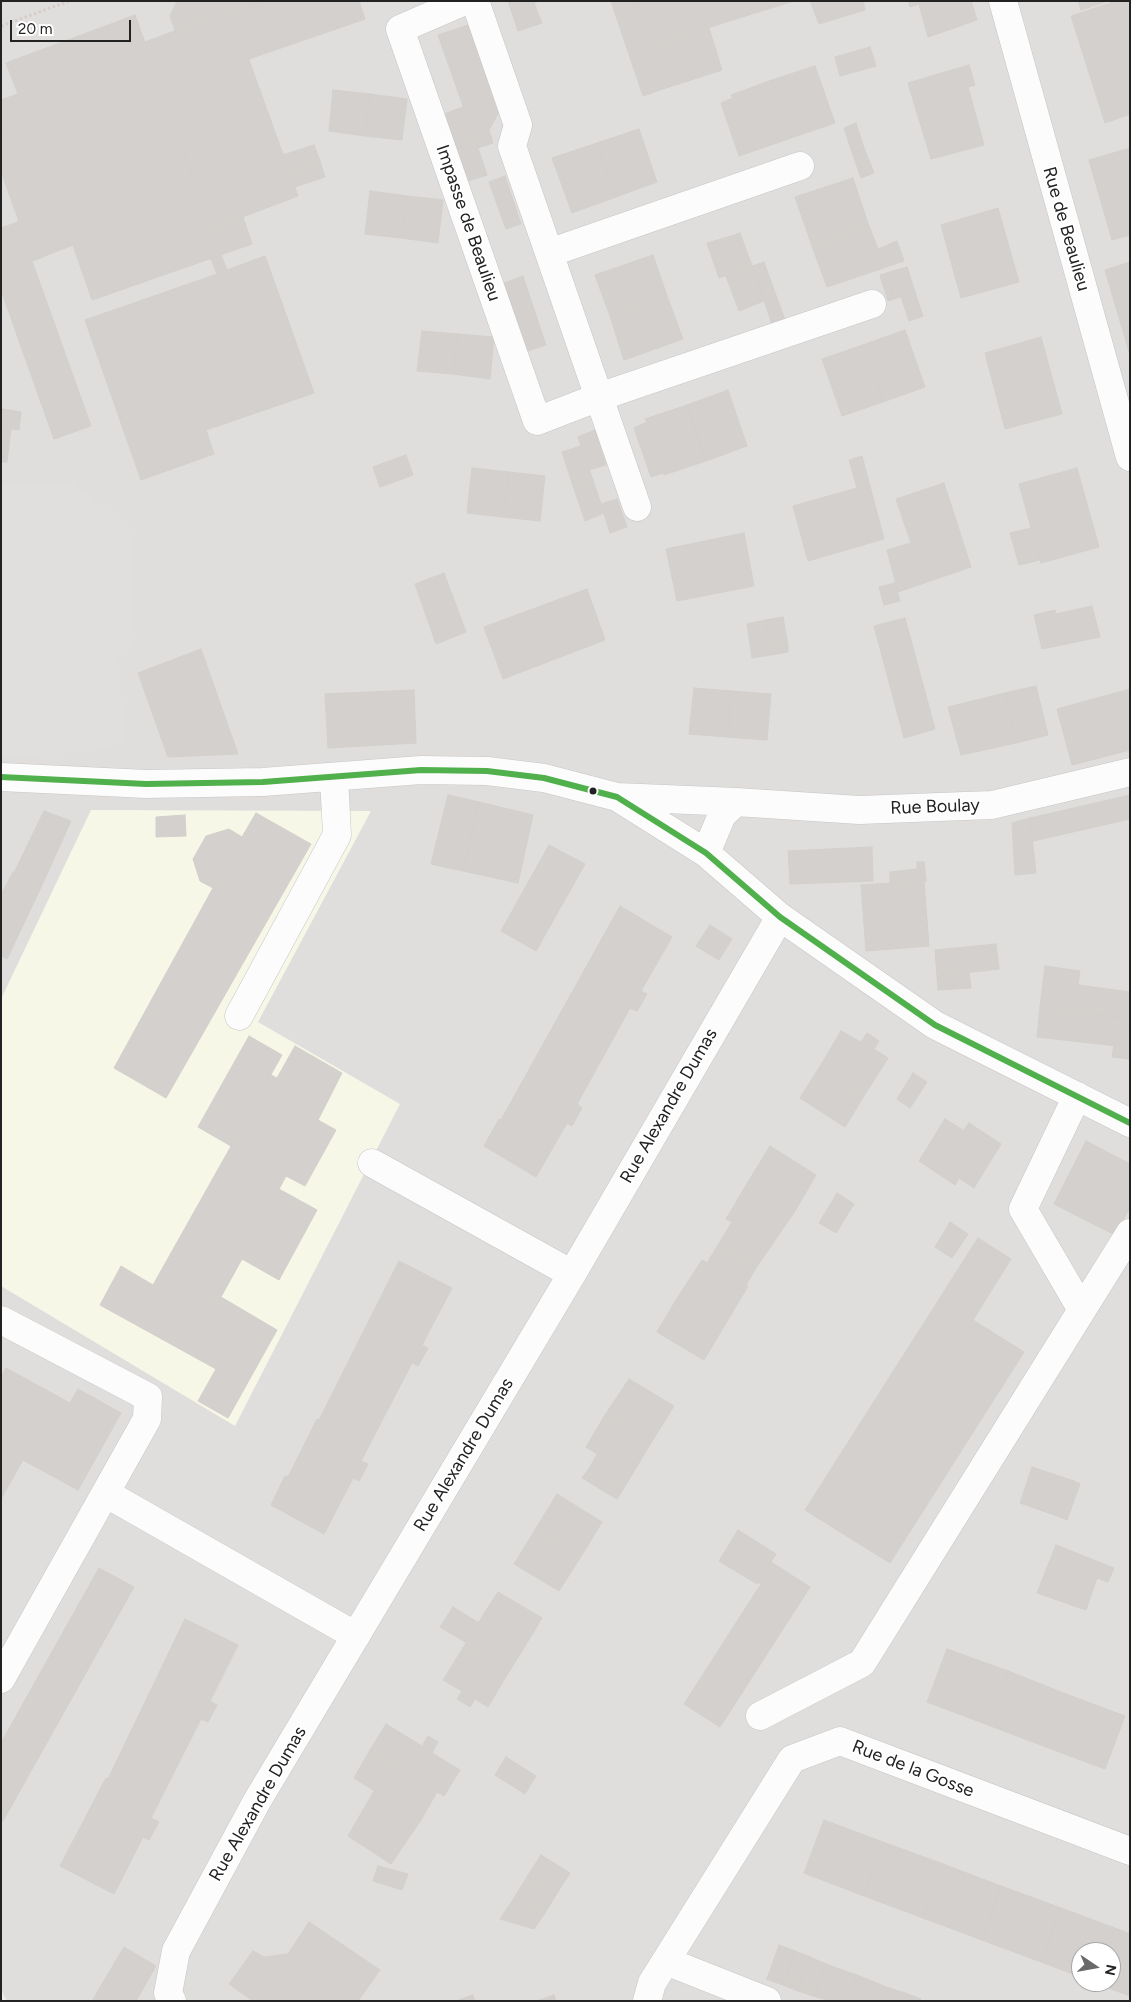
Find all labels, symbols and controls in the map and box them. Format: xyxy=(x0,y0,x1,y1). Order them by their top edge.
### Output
scale bar xyxy=(12,10,134,42)
text: 20 m xyxy=(18,20,52,38)
street label: Impasse de Beaulieu xyxy=(431,142,505,304)
street label: Rue de Beaulieu xyxy=(1038,164,1094,294)
unlabelled marker xyxy=(588,786,598,796)
street label: Rue Boulay xyxy=(890,795,980,819)
street label: Rue Alexandre Dumas xyxy=(616,1025,722,1187)
street label: Rue Alexandre Dumas xyxy=(410,1374,518,1536)
street label: Rue Alexandre Dumas xyxy=(205,1723,311,1885)
street label: Rue de la Gosse xyxy=(849,1736,977,1802)
north arrow xyxy=(1071,1942,1121,1992)
text: N xyxy=(1101,1963,1120,1977)

